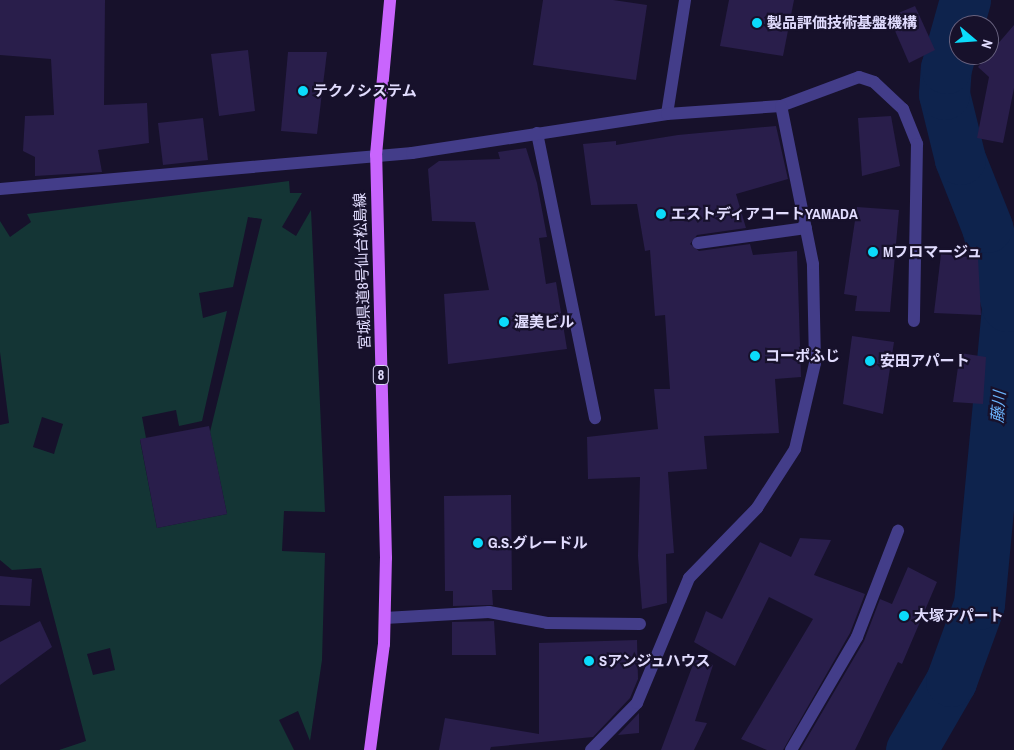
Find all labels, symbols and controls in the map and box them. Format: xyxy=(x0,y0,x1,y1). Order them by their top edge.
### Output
place label: 製品評価技術基盤機構 xyxy=(767,14,917,32)
north arrow xyxy=(949,15,999,65)
marker: 製品評価技術基盤機構 xyxy=(751,17,763,29)
text: N xyxy=(977,38,997,51)
place label: テクノシステム xyxy=(313,82,418,100)
marker: テクノシステム xyxy=(297,85,309,97)
street label: 宮城県道8号仙台松島線 xyxy=(350,192,374,350)
place label: エストディアコートYAMADA xyxy=(671,205,859,223)
marker: エストディアコートYAMADA xyxy=(655,208,667,220)
place label: Mフロマージュ xyxy=(883,243,983,261)
marker: Mフロマージュ xyxy=(867,246,879,258)
place label: 渥美ビル xyxy=(514,313,574,331)
marker: 渥美ビル xyxy=(498,316,510,328)
place label: コーポふじ xyxy=(765,347,840,365)
marker: コーポふじ xyxy=(749,350,761,362)
place label: 安田アパート xyxy=(880,352,970,370)
marker: 安田アパート xyxy=(864,355,876,367)
road number: 8 xyxy=(372,364,390,386)
water label: 藤川 xyxy=(987,390,1009,424)
place label: G.S.グレードル xyxy=(488,534,588,552)
marker: G.S.グレードル xyxy=(472,537,484,549)
place label: 大塚アパート xyxy=(914,607,1004,625)
marker: 大塚アパート xyxy=(898,610,910,622)
place label: Sアンジュハウス xyxy=(599,652,712,670)
marker: Sアンジュハウス xyxy=(583,655,595,667)

